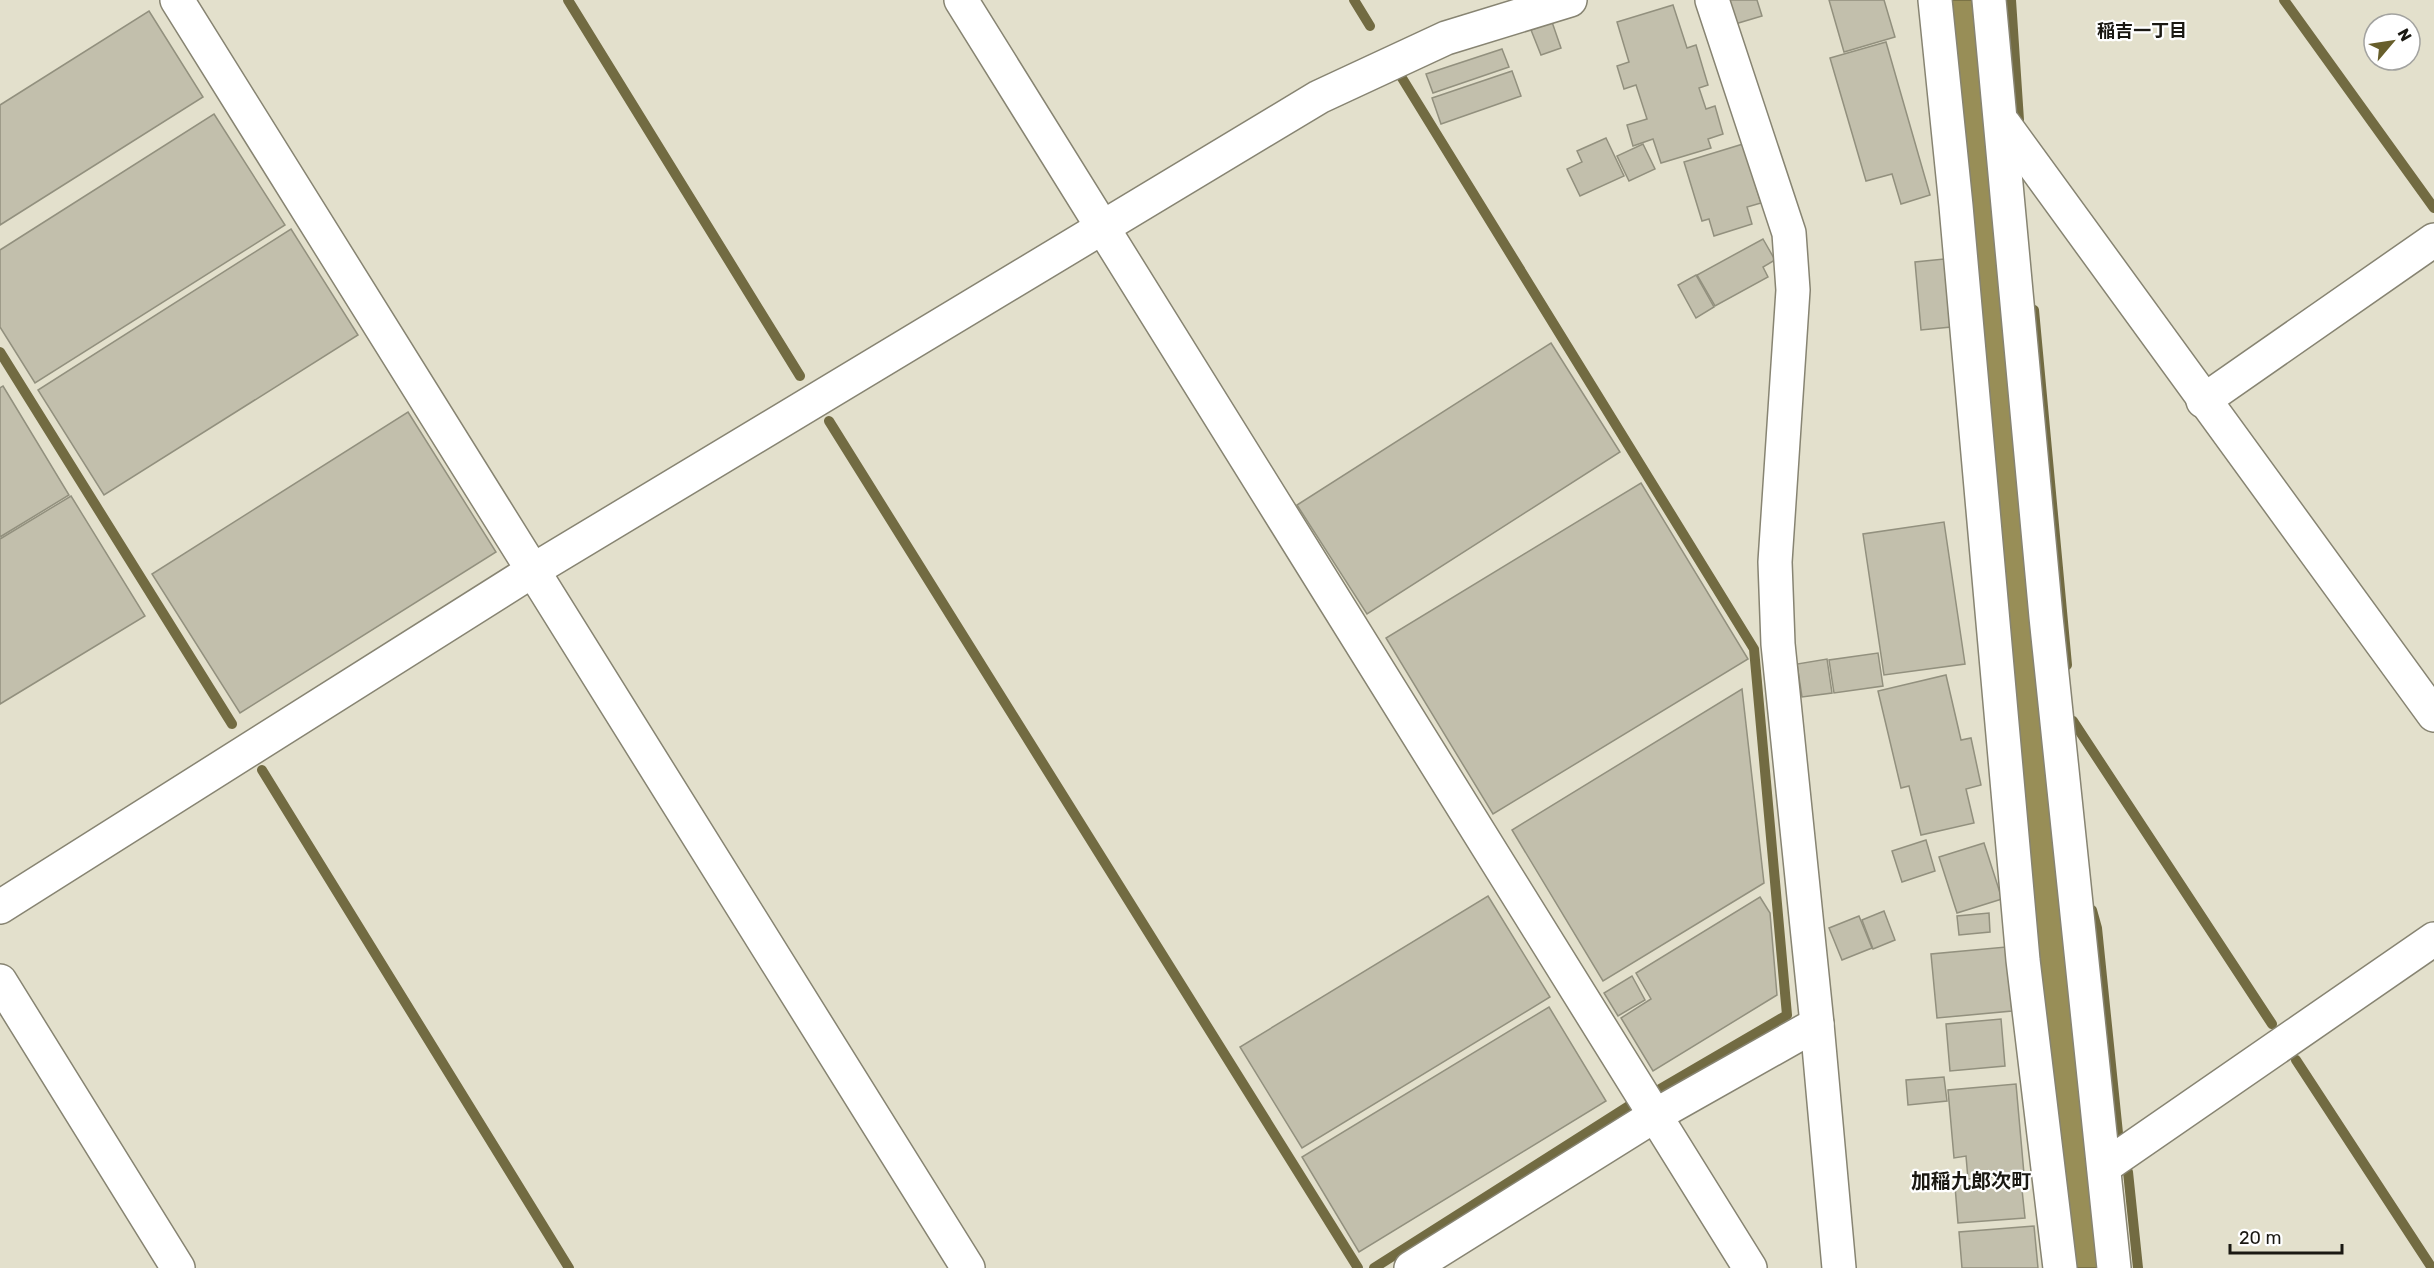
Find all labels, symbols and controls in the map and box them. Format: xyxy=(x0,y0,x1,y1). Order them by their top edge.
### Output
north arrow xyxy=(2362,12,2422,72)
district label: 稲吉一丁目 xyxy=(2097,20,2187,42)
text: N xyxy=(2394,25,2416,45)
district label: 加稲九郎次町 xyxy=(1911,1169,2031,1193)
scale bar xyxy=(2230,1217,2342,1255)
text: 20 m xyxy=(2239,1227,2281,1249)

